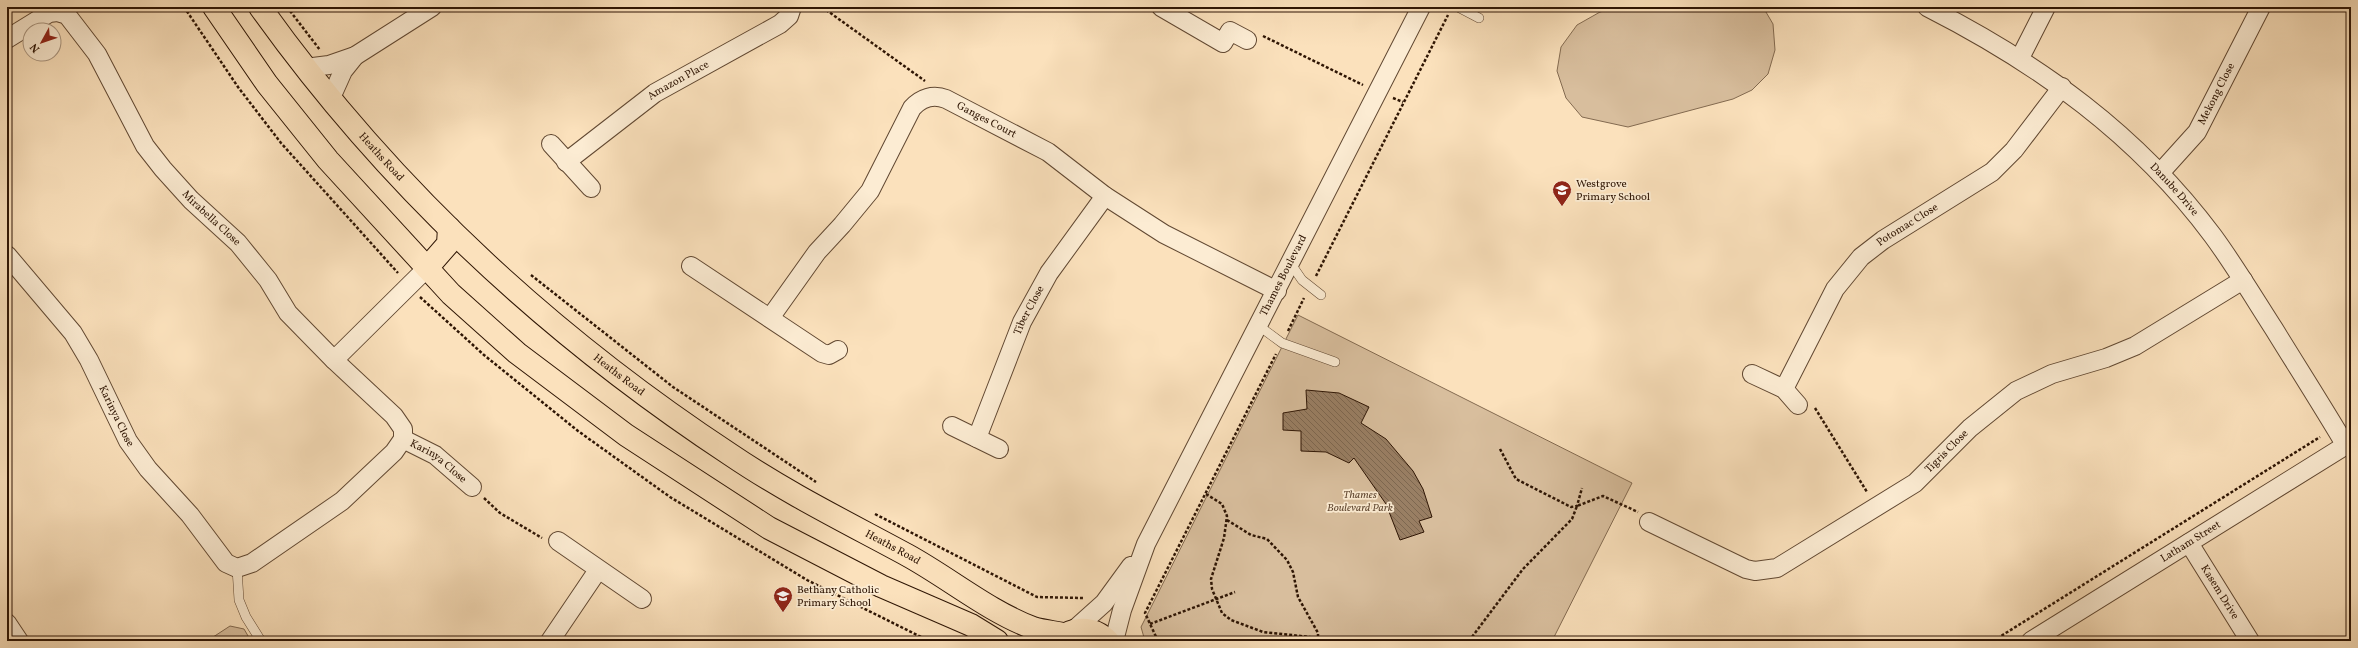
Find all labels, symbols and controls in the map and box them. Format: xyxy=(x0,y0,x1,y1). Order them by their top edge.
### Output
north arrow xyxy=(22,22,62,62)
text: N xyxy=(27,40,44,55)
street label: Amazon Place xyxy=(644,57,712,104)
street label: Mekong Close xyxy=(2194,60,2239,127)
street label: Ganges Court xyxy=(954,98,1019,142)
street label: Heaths Road xyxy=(355,129,407,185)
street label: Danube Drive xyxy=(2146,160,2202,219)
place label: Westgrove Primary School xyxy=(1576,177,1650,205)
school or university icon: Westgrove Primary School xyxy=(1551,179,1573,207)
street label: Mirabella Close xyxy=(178,187,244,249)
street label: Potomac Close xyxy=(1873,200,1941,250)
street label: Thames Boulevard xyxy=(1256,232,1311,319)
street label: Tiber Close xyxy=(1010,283,1048,337)
street label: Heaths Road xyxy=(590,351,648,400)
street label: Karinya Close xyxy=(95,383,138,450)
street label: Tigris Close xyxy=(1922,426,1972,476)
street label: Karinya Close xyxy=(407,436,470,487)
park label: Thames Boulevard Park xyxy=(1327,488,1393,516)
street label: Latham Street xyxy=(2158,517,2224,566)
street label: Heaths Road xyxy=(862,526,923,569)
street label: Kasem Drive xyxy=(2197,562,2242,622)
place label: Bethany Catholic Primary School xyxy=(797,583,879,611)
school or university icon: Bethany Catholic Primary School xyxy=(772,585,794,613)

